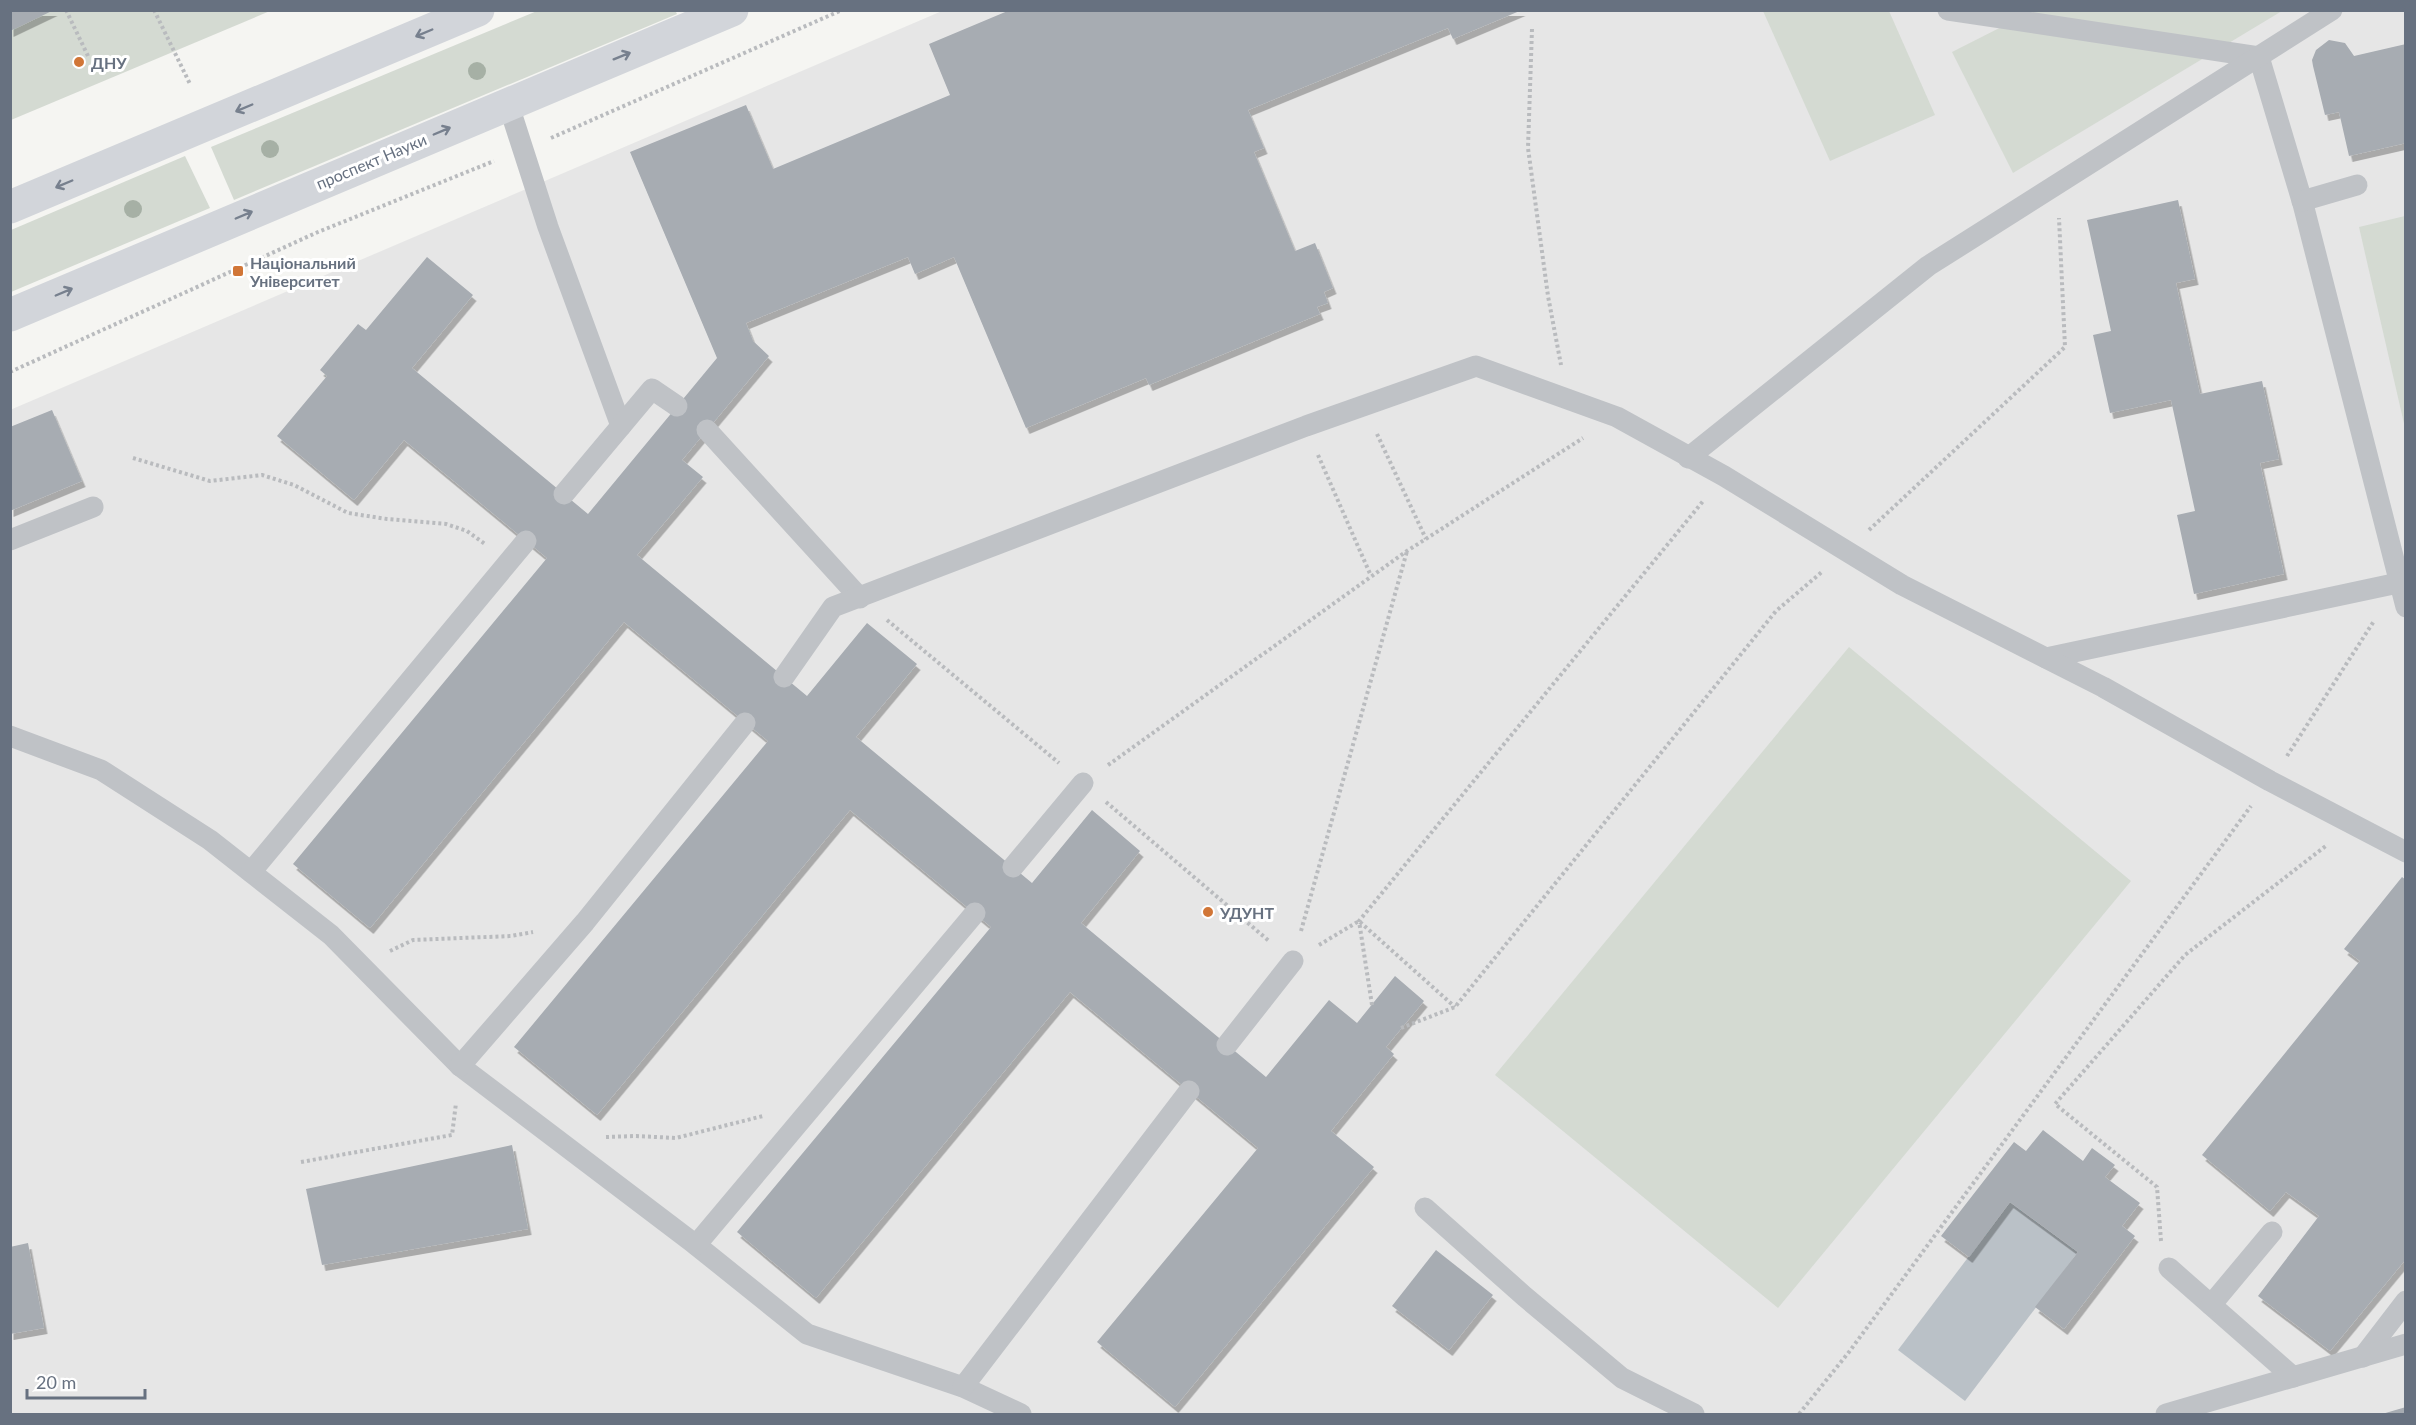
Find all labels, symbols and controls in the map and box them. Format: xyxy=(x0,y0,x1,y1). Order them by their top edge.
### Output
one-way arrow xyxy=(415,28,434,39)
one-way arrow xyxy=(613,50,631,61)
place label: ДНУ xyxy=(91,53,127,72)
marker: ДНУ xyxy=(72,55,86,69)
one-way arrow xyxy=(235,103,254,114)
one-way arrow xyxy=(433,125,451,136)
street label: проспект Науки xyxy=(313,129,429,193)
one-way arrow xyxy=(56,179,74,190)
one-way arrow xyxy=(234,209,252,220)
place label: Національний Університет xyxy=(249,253,356,290)
marker: Національний Університет xyxy=(231,264,245,278)
one-way arrow xyxy=(55,286,73,297)
place label: УДУНТ xyxy=(1219,903,1274,922)
marker: УДУНТ xyxy=(1201,905,1215,919)
scale bar xyxy=(27,1362,146,1400)
text: 20 m xyxy=(36,1371,76,1393)

